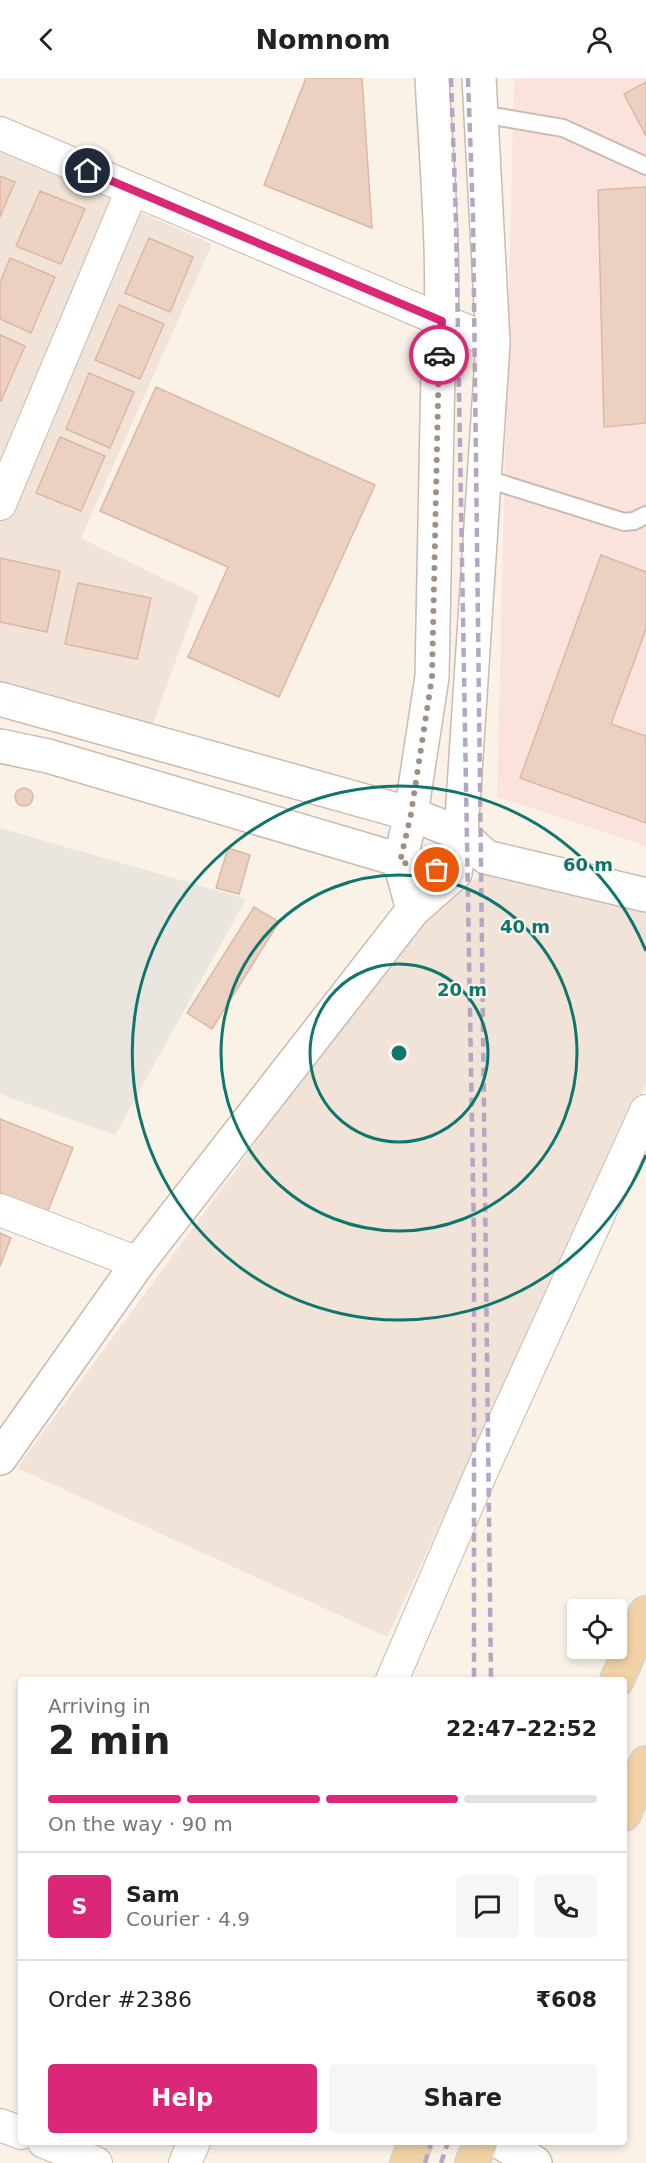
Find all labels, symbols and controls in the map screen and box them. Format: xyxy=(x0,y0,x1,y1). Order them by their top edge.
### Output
icon: back xyxy=(30,23,63,56)
icon: person xyxy=(583,23,616,56)
text: Nomnom xyxy=(255,24,391,55)
pin xyxy=(62,145,113,196)
icon: home xyxy=(71,154,104,187)
courier xyxy=(409,325,469,385)
icon: car xyxy=(423,339,456,372)
pin xyxy=(411,844,462,895)
icon: bag xyxy=(420,853,453,886)
text: 60 m xyxy=(563,854,613,875)
text: 40 m xyxy=(500,916,550,937)
text: 20 m xyxy=(437,979,487,1000)
centre of rings xyxy=(389,1043,409,1063)
map controls xyxy=(567,1599,627,1659)
button: locate xyxy=(567,1599,627,1659)
text: Arriving in xyxy=(48,1694,151,1718)
text: 22:47–22:52 xyxy=(446,1716,597,1741)
text: 2 min xyxy=(48,1718,170,1763)
text: On the way · 90 m xyxy=(48,1812,233,1836)
button: chat xyxy=(456,1875,519,1938)
button: phone xyxy=(534,1875,597,1938)
text: Sam xyxy=(126,1882,180,1907)
text: S xyxy=(72,1894,87,1919)
text: Courier · 4.9 xyxy=(126,1907,250,1931)
text: Order #2386 xyxy=(48,1987,192,2012)
text: ₹608 xyxy=(536,1987,597,2012)
button: Help xyxy=(48,2064,317,2133)
button: Share xyxy=(329,2064,597,2133)

